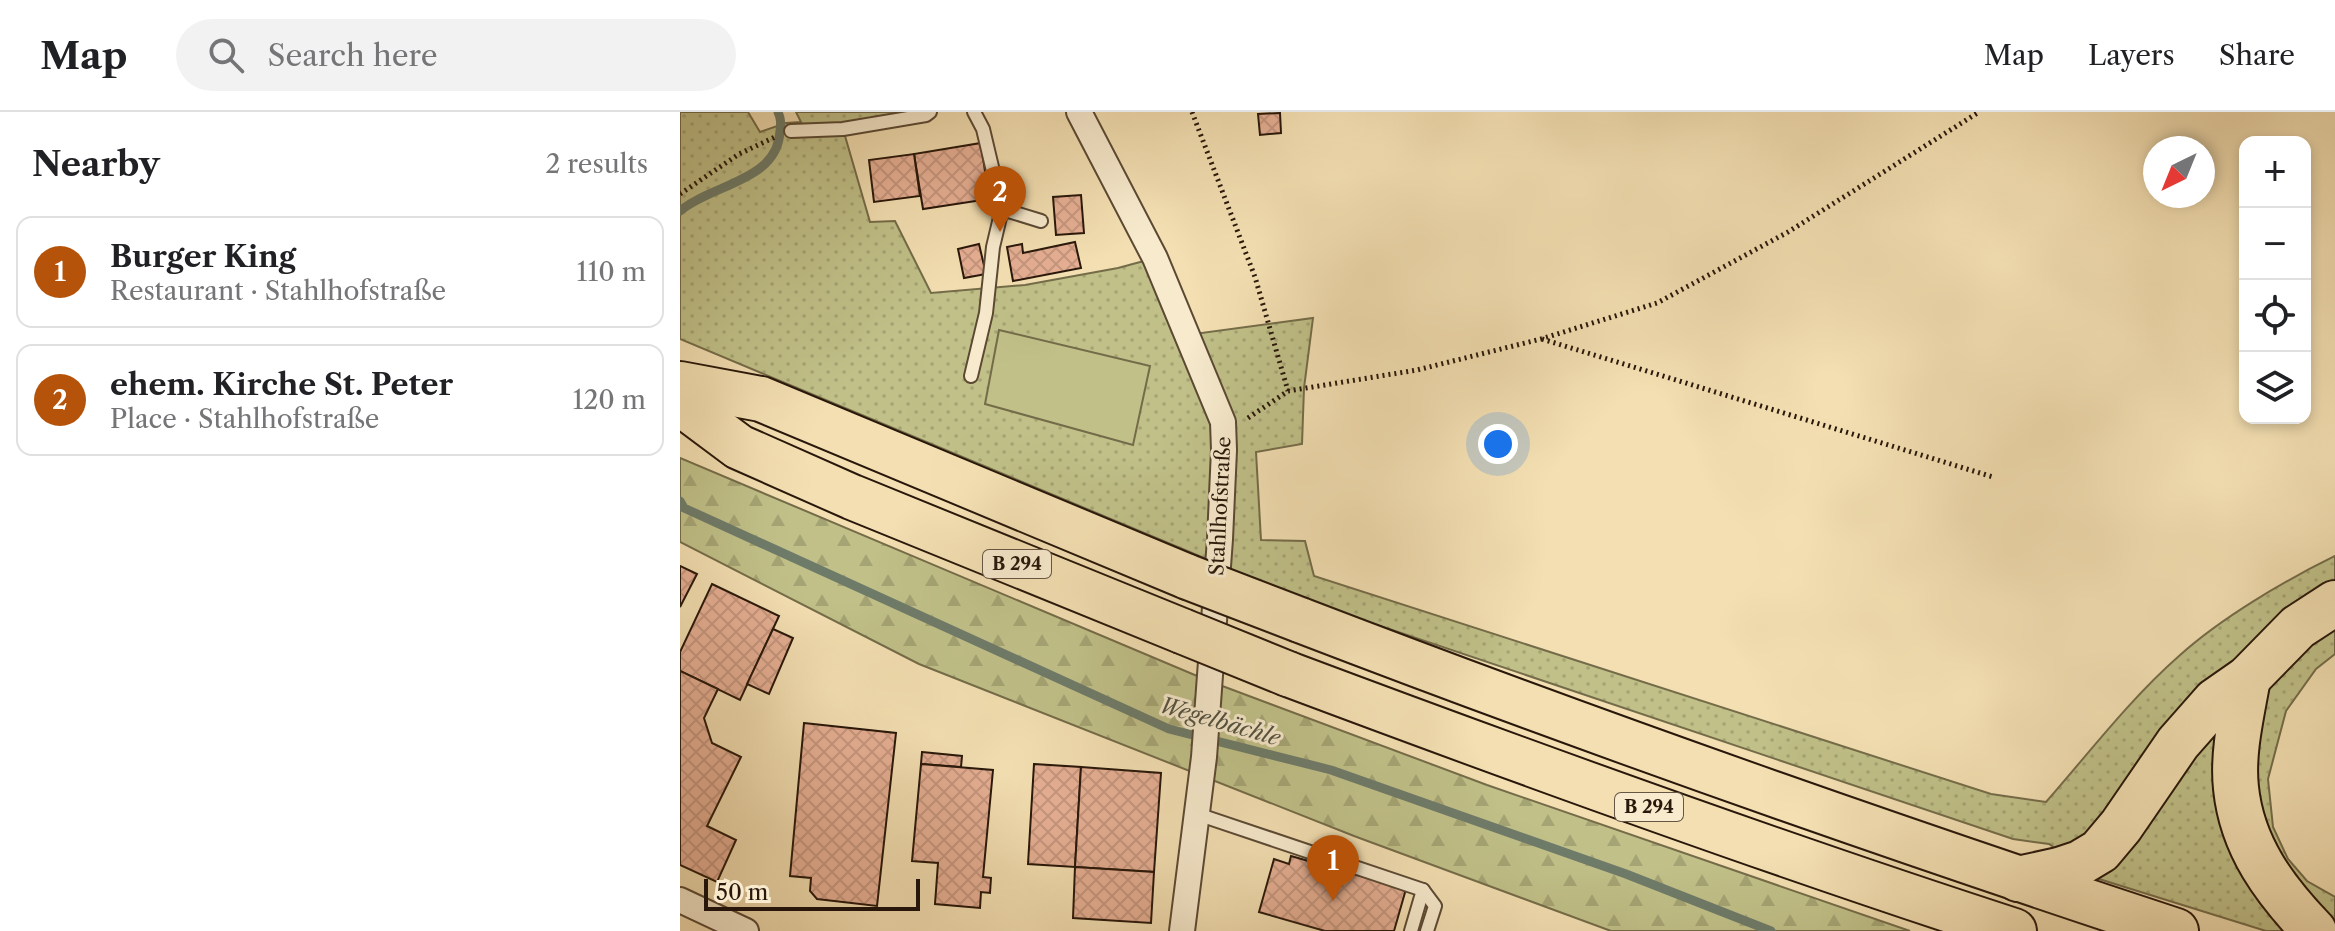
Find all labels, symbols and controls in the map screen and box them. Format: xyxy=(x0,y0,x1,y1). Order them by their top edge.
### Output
search box xyxy=(176,19,736,91)
text: Map xyxy=(40,32,128,79)
icon: search xyxy=(204,33,248,77)
text: Search here xyxy=(268,37,438,74)
text: Map xyxy=(1984,38,2044,72)
text: Layers xyxy=(2088,38,2175,72)
text: Share xyxy=(2219,38,2295,72)
north arrow xyxy=(2143,136,2215,208)
map controls xyxy=(2239,136,2311,424)
button: + xyxy=(2239,136,2311,208)
text: Nearby xyxy=(32,143,160,185)
text: 2 results xyxy=(545,148,648,180)
pin: 2 xyxy=(974,166,1026,232)
button: − xyxy=(2239,208,2311,280)
text: Burger King xyxy=(110,238,296,275)
text: 1 xyxy=(54,256,66,288)
text: 110 m xyxy=(577,256,646,288)
text: Restaurant · Stahlhofstraße xyxy=(110,275,446,307)
button: locate xyxy=(2239,280,2311,352)
button: layers xyxy=(2239,352,2311,424)
text: ehem. Kirche St. Peter xyxy=(110,366,453,403)
text: 2 xyxy=(52,384,68,416)
text: 120 m xyxy=(572,384,646,416)
text: Place · Stahlhofstraße xyxy=(110,403,379,435)
your location xyxy=(1478,424,1518,464)
street label: Stahlhofstraße xyxy=(1204,436,1236,576)
road number: B 294 xyxy=(983,550,1051,578)
water label: Wegelbächle xyxy=(1156,691,1285,752)
road number: B 294 xyxy=(1615,793,1683,821)
pin: 1 xyxy=(1307,835,1359,901)
scale bar xyxy=(704,875,920,911)
text: 50 m xyxy=(716,879,768,906)

